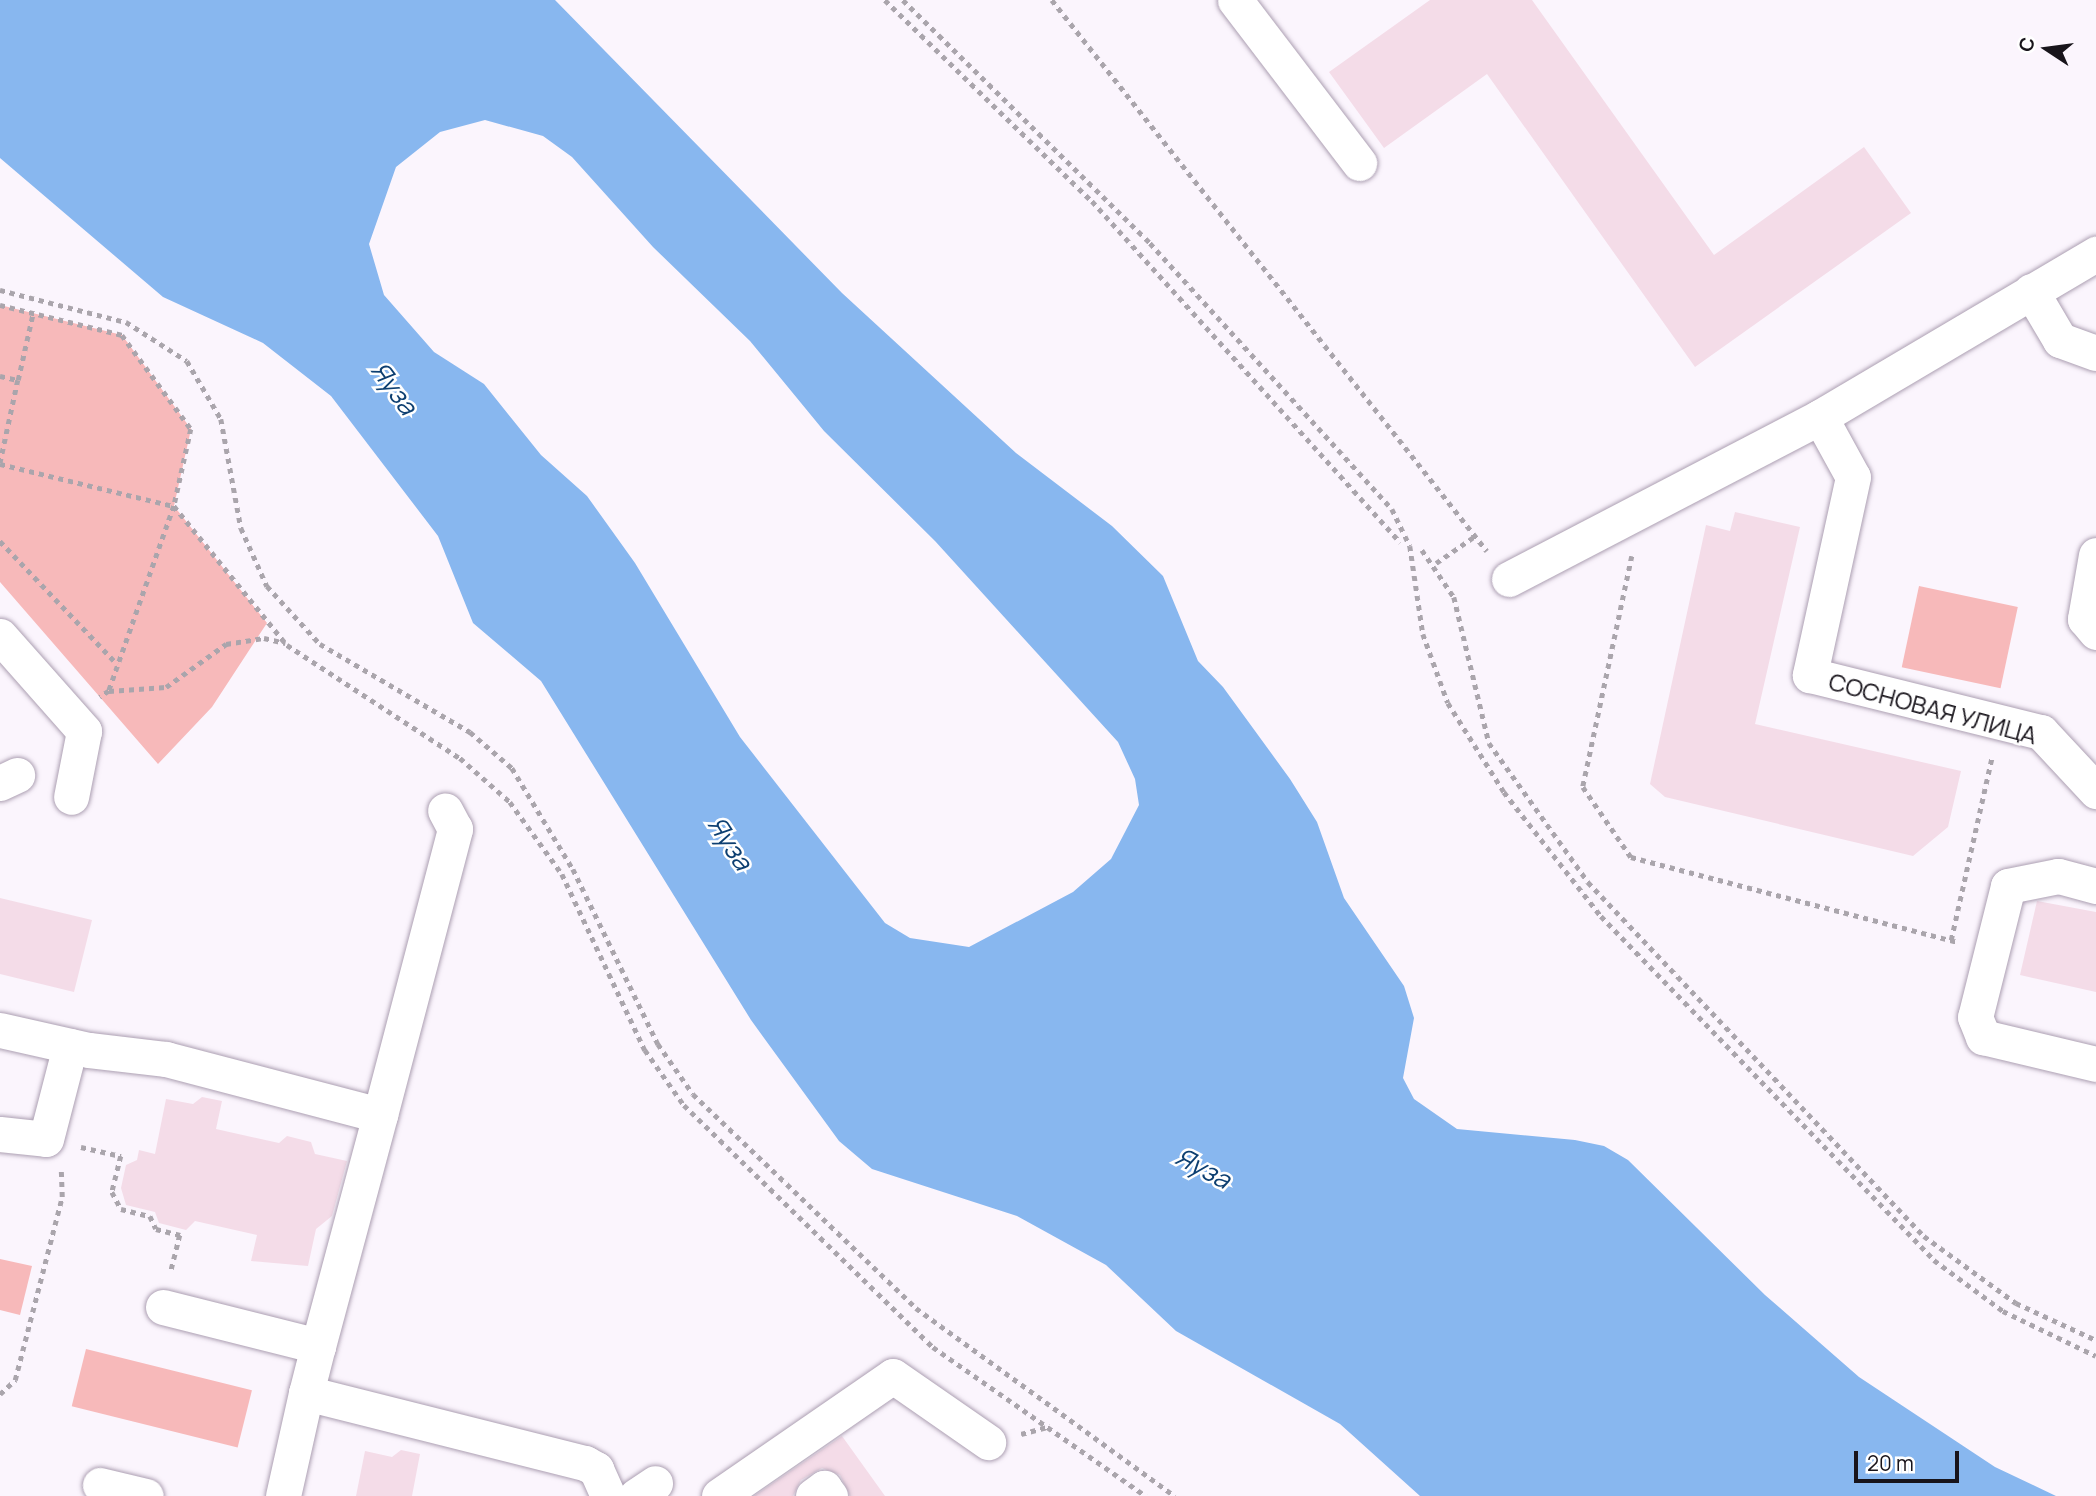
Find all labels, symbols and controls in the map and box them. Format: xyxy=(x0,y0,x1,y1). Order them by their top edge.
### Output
north arrow xyxy=(2012,14,2082,84)
text: С xyxy=(2012,35,2041,54)
water label: Яуза xyxy=(364,355,424,421)
street label: СОСНОВАЯ УЛИЦА xyxy=(1826,666,2040,750)
water label: Яуза xyxy=(701,810,759,876)
water label: Яуза xyxy=(1170,1141,1236,1195)
scale bar xyxy=(1858,1436,1963,1480)
text: 20 m xyxy=(1867,1449,1914,1477)

